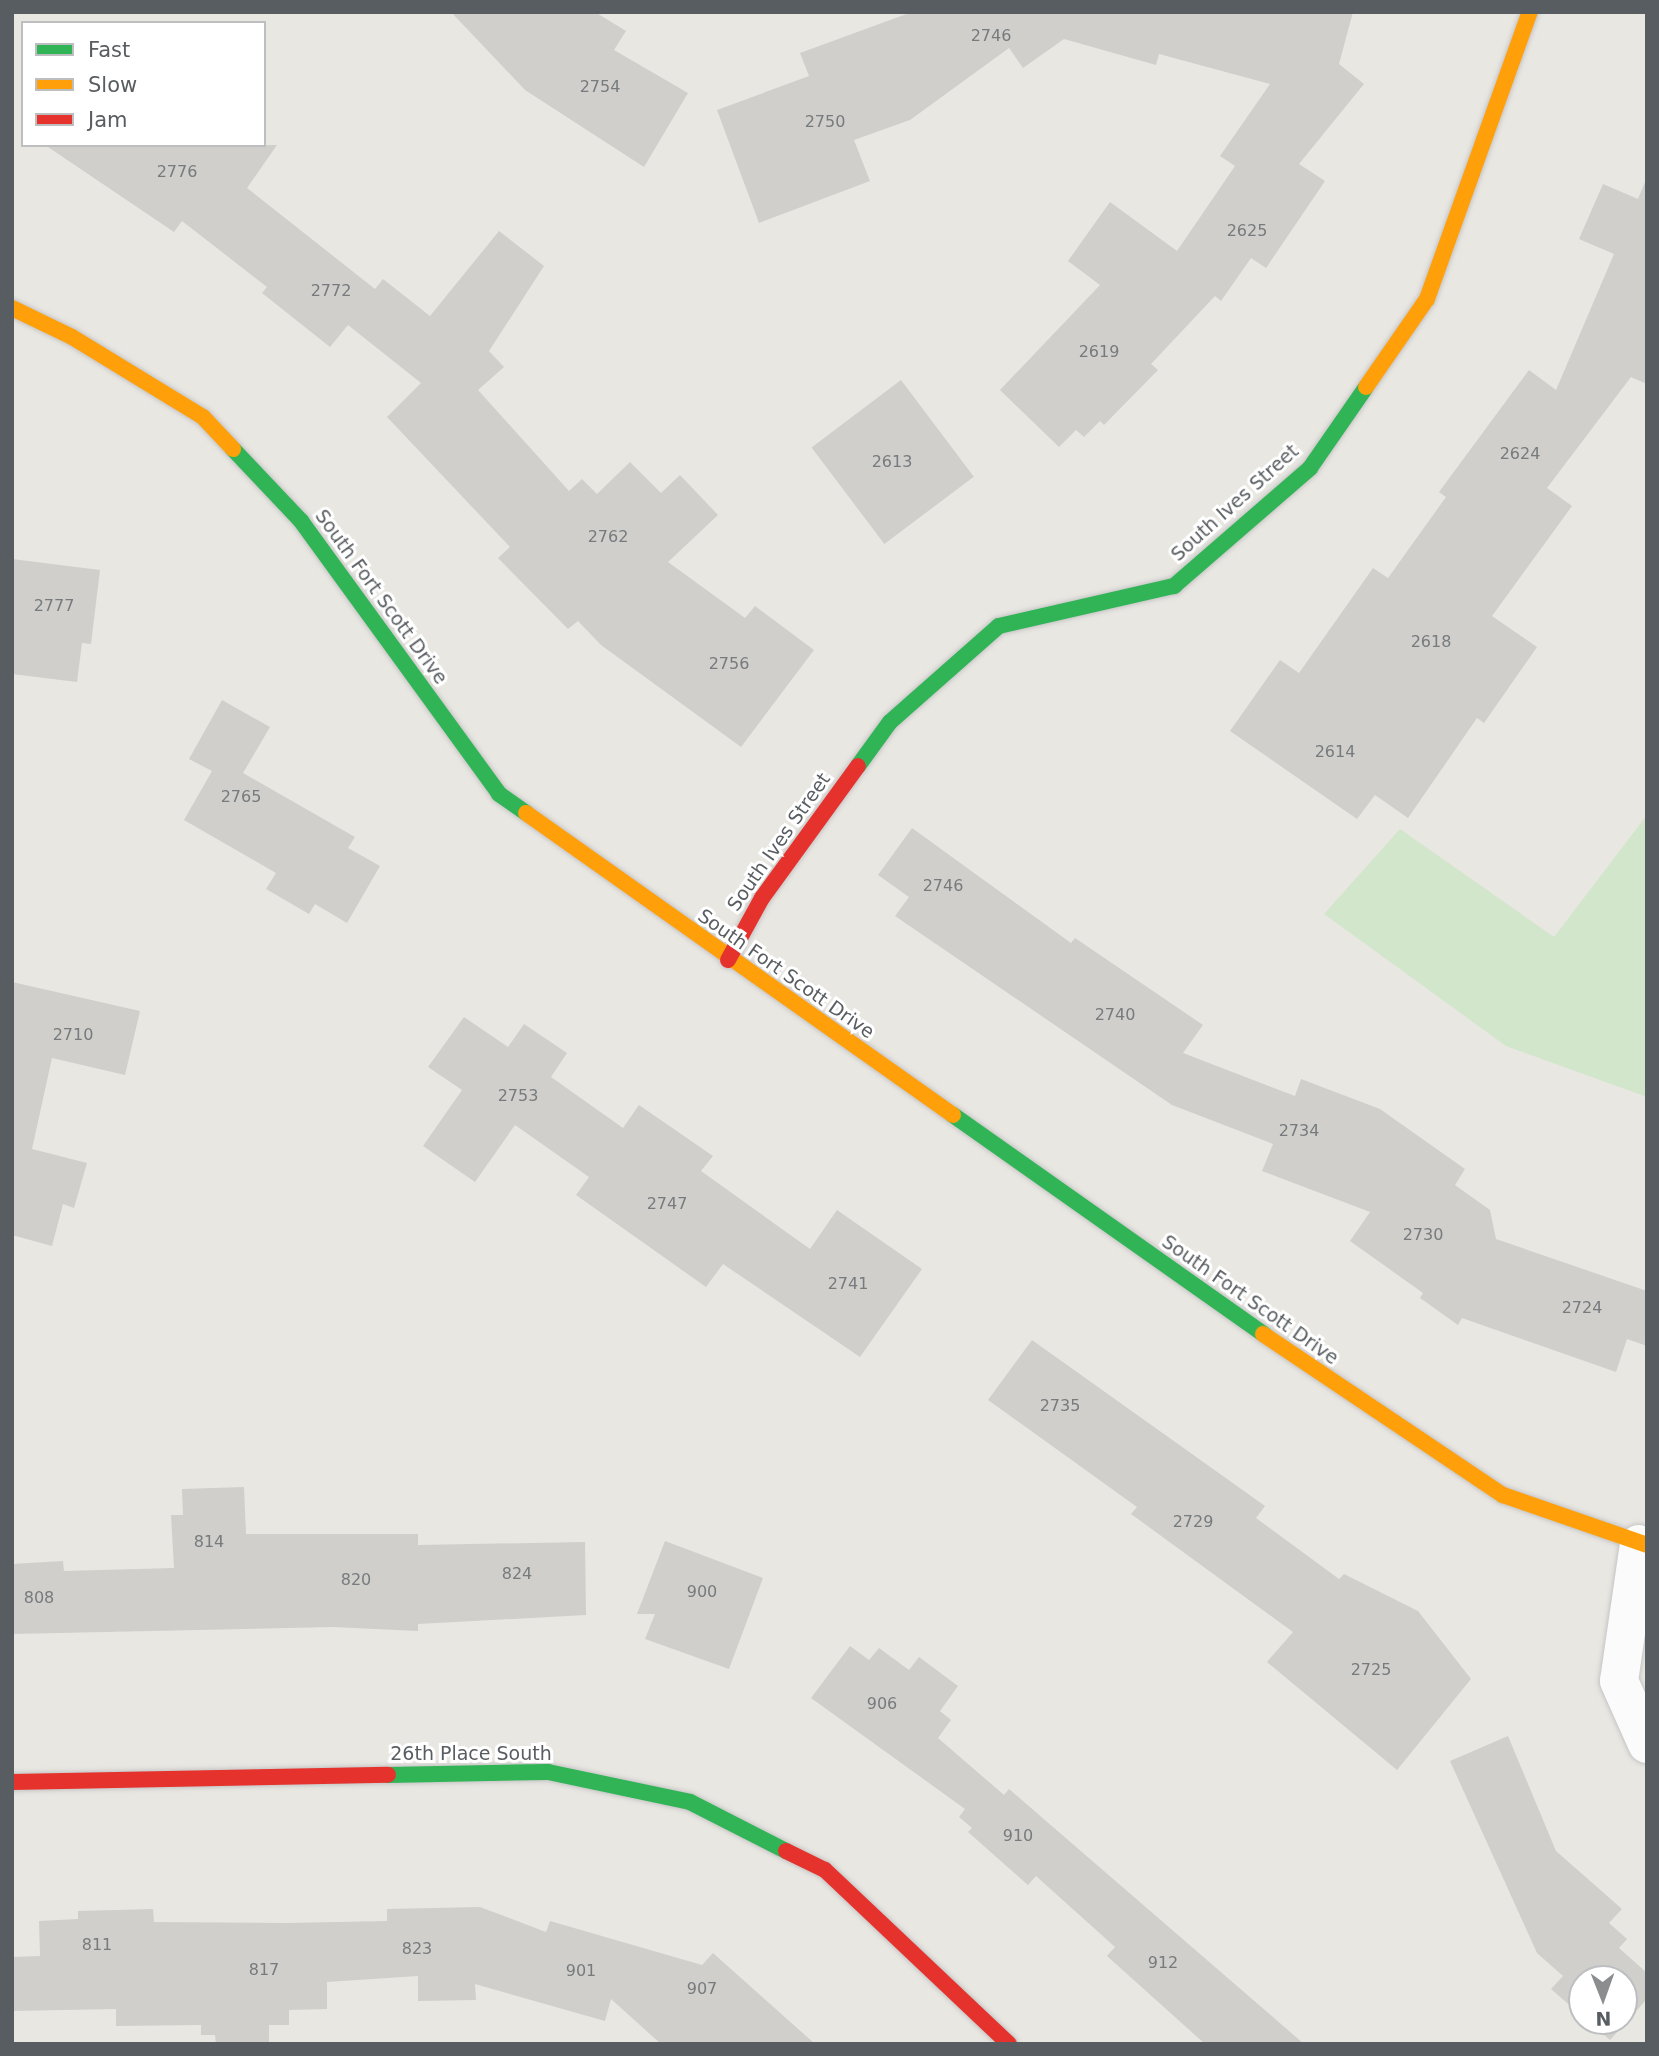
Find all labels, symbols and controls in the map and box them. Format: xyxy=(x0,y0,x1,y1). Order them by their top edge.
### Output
legend xyxy=(21,21,266,147)
house number: 2746 xyxy=(971,26,1011,46)
text: Fast xyxy=(88,38,130,62)
text: Slow xyxy=(88,73,137,97)
house number: 2754 xyxy=(580,77,620,97)
text: Jam xyxy=(88,108,128,132)
house number: 2750 xyxy=(805,112,845,132)
house number: 2776 xyxy=(157,162,197,182)
house number: 2625 xyxy=(1227,221,1267,241)
house number: 2772 xyxy=(311,281,351,301)
house number: 2619 xyxy=(1079,342,1119,362)
street label: South Ives Street xyxy=(1167,440,1303,566)
house number: 2624 xyxy=(1500,444,1540,464)
house number: 2613 xyxy=(872,452,912,472)
street label: South Fort Scott Drive xyxy=(310,505,452,689)
house number: 2762 xyxy=(588,527,628,547)
house number: 2777 xyxy=(34,596,74,616)
house number: 2618 xyxy=(1411,632,1451,652)
house number: 2756 xyxy=(709,654,749,674)
house number: 2614 xyxy=(1315,742,1355,762)
street label: South Ives Street xyxy=(723,769,835,915)
house number: 2765 xyxy=(221,787,261,807)
house number: 2746 xyxy=(923,876,963,896)
street label: South Fort Scott Drive xyxy=(693,904,879,1044)
house number: 2740 xyxy=(1095,1005,1135,1025)
house number: 2710 xyxy=(53,1025,93,1045)
house number: 2753 xyxy=(498,1086,538,1106)
house number: 2734 xyxy=(1279,1121,1319,1141)
house number: 2747 xyxy=(647,1194,687,1214)
house number: 2730 xyxy=(1403,1225,1443,1245)
street label: South Fort Scott Drive xyxy=(1157,1230,1343,1370)
house number: 2741 xyxy=(828,1274,868,1294)
house number: 2724 xyxy=(1562,1298,1602,1318)
house number: 2735 xyxy=(1040,1396,1080,1416)
house number: 2729 xyxy=(1173,1512,1213,1532)
house number: 814 xyxy=(194,1532,224,1552)
house number: 824 xyxy=(502,1564,532,1584)
house number: 820 xyxy=(341,1570,371,1590)
house number: 900 xyxy=(687,1582,717,1602)
house number: 808 xyxy=(24,1588,54,1608)
house number: 2725 xyxy=(1351,1660,1391,1680)
house number: 906 xyxy=(867,1694,897,1714)
street label: 26th Place South xyxy=(390,1743,552,1765)
house number: 910 xyxy=(1003,1826,1033,1846)
house number: 811 xyxy=(82,1935,112,1955)
house number: 823 xyxy=(402,1939,432,1959)
house number: 912 xyxy=(1148,1953,1178,1973)
house number: 817 xyxy=(249,1960,279,1980)
house number: 901 xyxy=(566,1961,596,1981)
north arrow xyxy=(1568,1965,1638,2035)
house number: 907 xyxy=(687,1979,717,1999)
text: N xyxy=(1595,2008,1611,2030)

